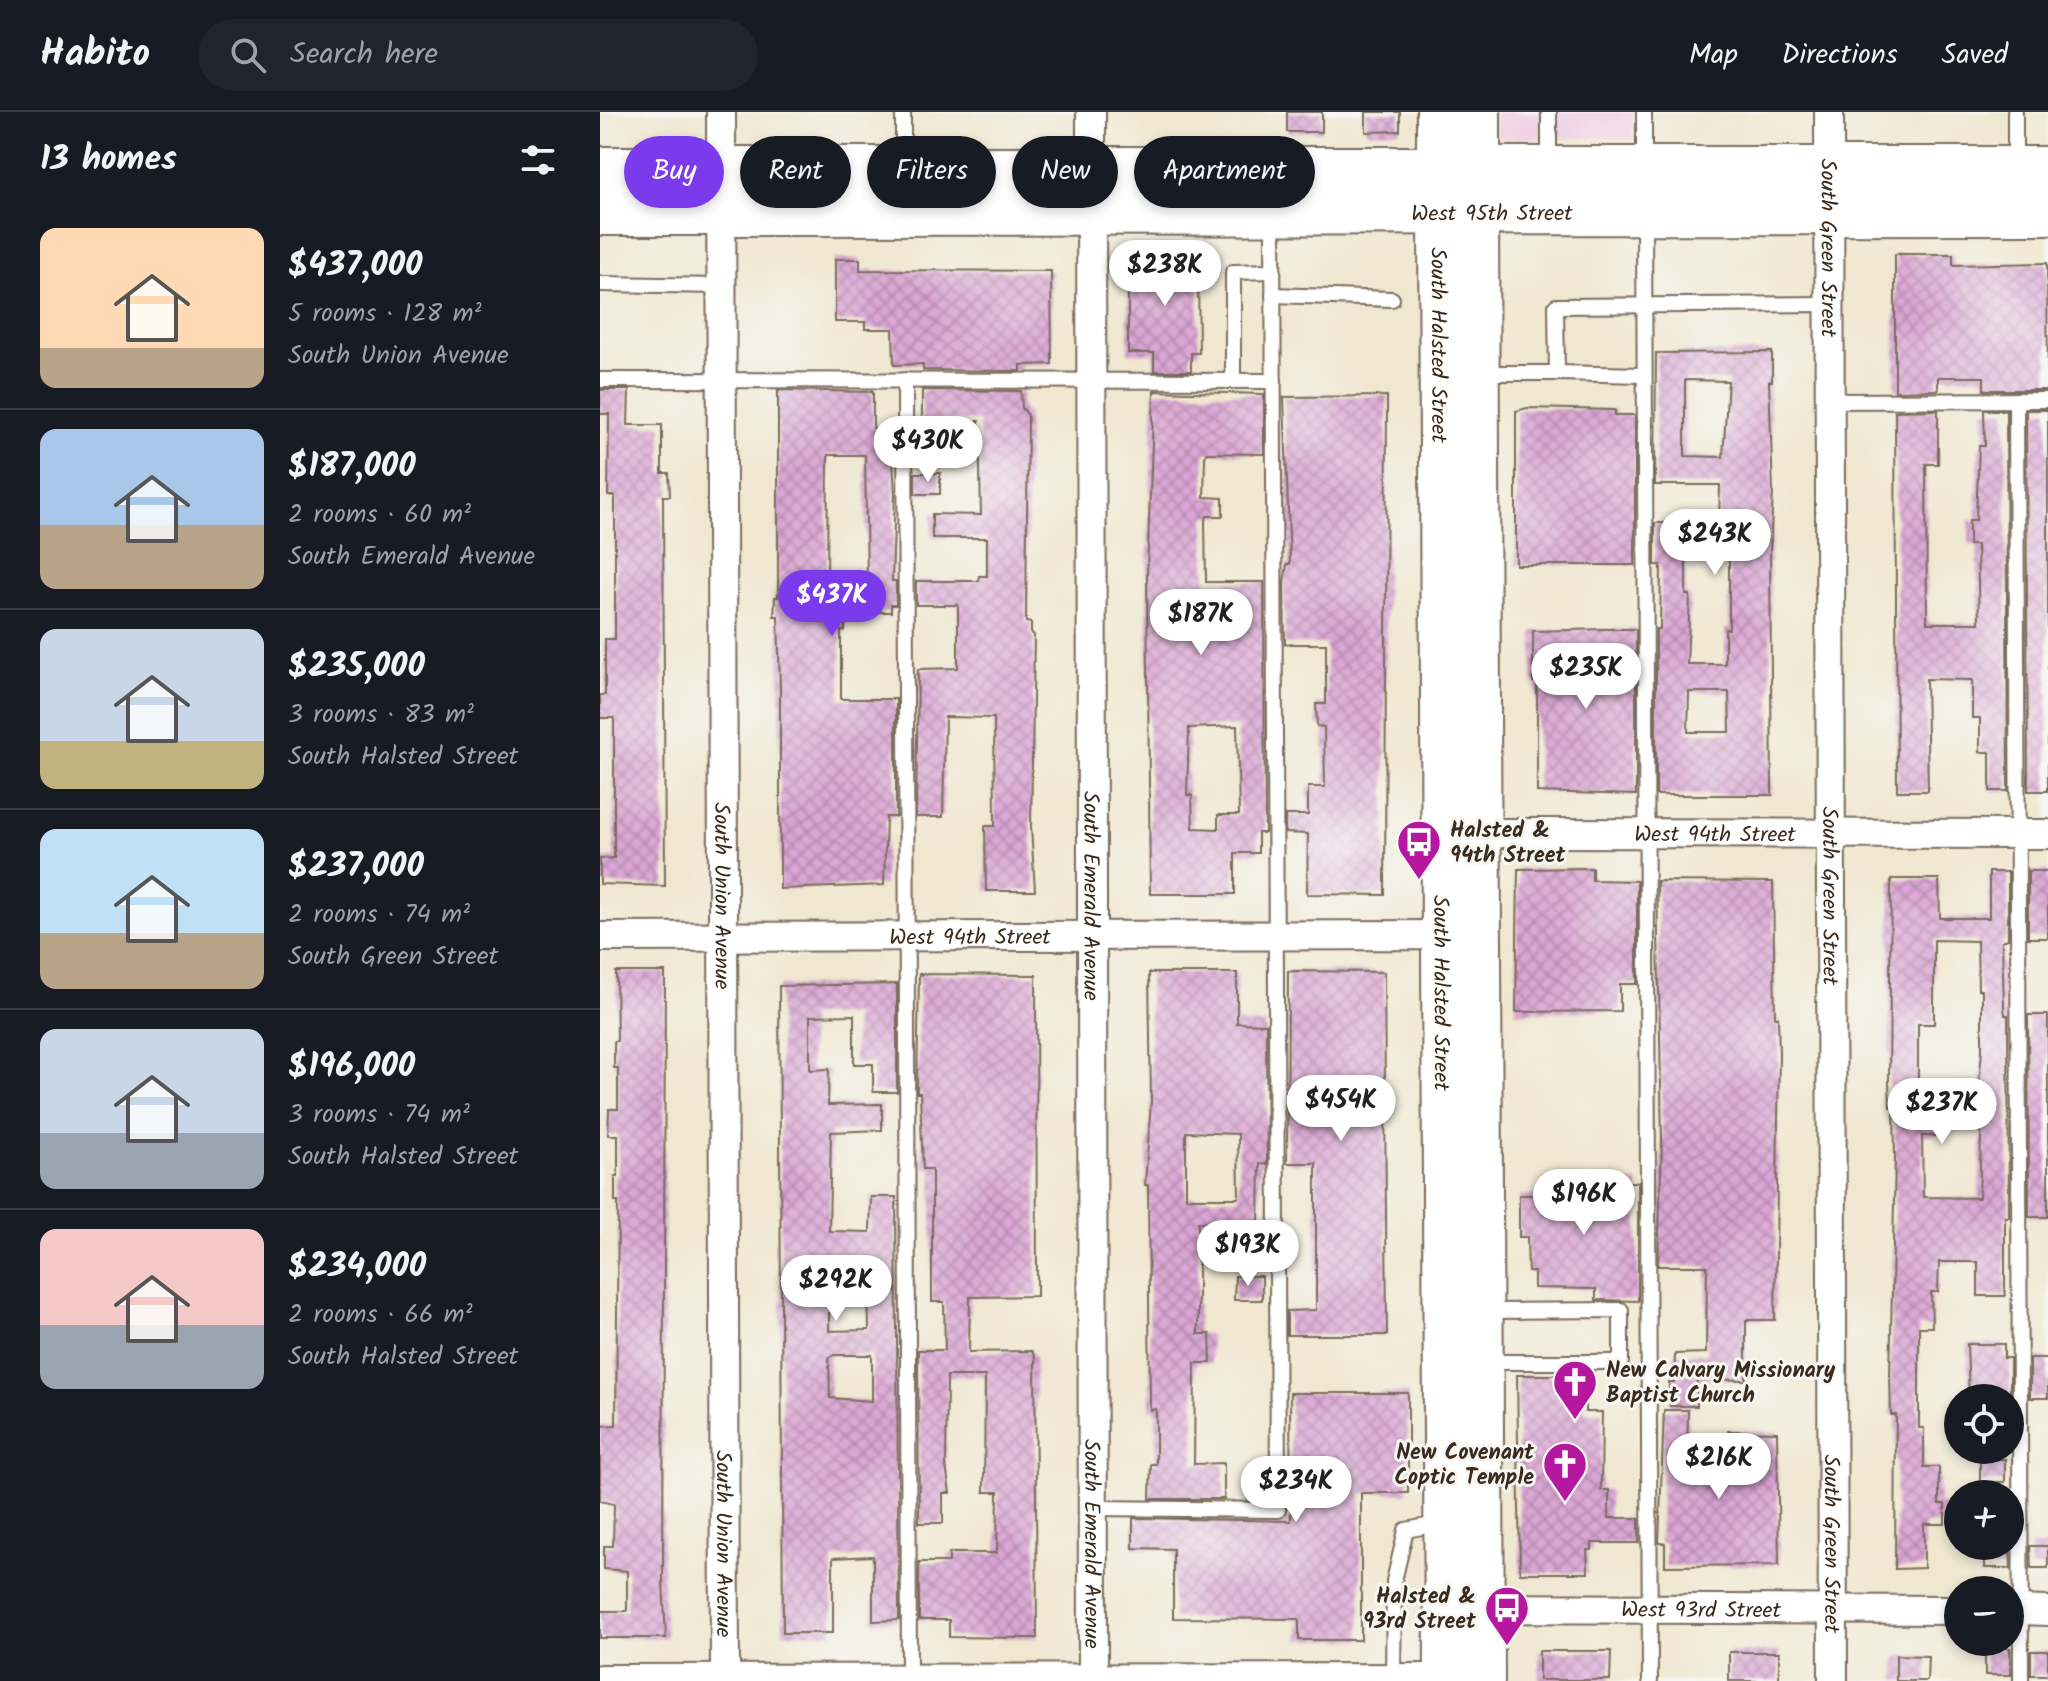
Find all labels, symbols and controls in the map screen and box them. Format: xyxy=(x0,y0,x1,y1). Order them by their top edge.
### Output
search box xyxy=(198,19,758,91)
text: Habito xyxy=(40,25,150,85)
text: Search here xyxy=(290,31,438,79)
icon: search xyxy=(226,33,270,77)
text: Map xyxy=(1689,33,1738,78)
text: Directions xyxy=(1782,33,1898,78)
text: Saved xyxy=(1942,33,2008,78)
text: 13 homes xyxy=(40,133,177,187)
chip: Buy xyxy=(624,136,724,208)
chip: Rent xyxy=(740,136,851,208)
chip: Filters xyxy=(867,136,996,208)
chip: New xyxy=(1012,136,1118,208)
chip: Apartment xyxy=(1134,136,1315,208)
icon: filters xyxy=(516,138,560,182)
street label: South Green Street xyxy=(1809,159,1845,338)
street label: West 95th Street xyxy=(1411,197,1573,232)
text: $437,000 xyxy=(288,239,423,293)
pin: $238K xyxy=(1109,240,1221,308)
text: $238K xyxy=(1127,245,1203,287)
street label: South Halsted Street xyxy=(1419,247,1455,443)
icon: home xyxy=(104,260,200,356)
text: 5 rooms · 128 m² xyxy=(288,293,481,335)
text: South Union Avenue xyxy=(288,335,509,377)
pin: $430K xyxy=(872,416,984,484)
text: $430K xyxy=(892,421,964,463)
text: $187,000 xyxy=(288,440,416,494)
icon: home xyxy=(104,461,200,557)
text: 2 rooms · 60 m² xyxy=(288,494,471,536)
pin: $243K xyxy=(1659,509,1771,577)
text: $243K xyxy=(1678,514,1752,556)
text: South Emerald Avenue xyxy=(288,536,535,578)
pin: $437K xyxy=(776,570,888,638)
text: $437K xyxy=(796,575,868,617)
pin: $187K xyxy=(1145,589,1257,657)
text: $187K xyxy=(1168,594,1234,636)
text: $235,000 xyxy=(288,640,425,694)
pin: $235K xyxy=(1530,643,1642,711)
text: $235K xyxy=(1549,648,1623,690)
icon: home xyxy=(104,661,200,757)
text: 3 rooms · 83 m² xyxy=(288,694,474,736)
text: South Halsted Street xyxy=(288,736,519,778)
street label: South Emerald Avenue xyxy=(1072,791,1107,1001)
street label: South Union Avenue xyxy=(703,803,738,990)
street label: South Green Street xyxy=(1811,807,1846,986)
place label: Halsted & 94th Street xyxy=(1450,814,1566,874)
bus stop icon: Halsted & 94th Street xyxy=(1395,818,1443,881)
street label: West 94th Street xyxy=(1634,818,1796,854)
text: $237,000 xyxy=(288,840,424,894)
icon: home xyxy=(104,861,200,957)
text: 2 rooms · 74 m² xyxy=(288,894,470,936)
street label: South Halsted Street xyxy=(1422,895,1458,1091)
street label: West 94th Street xyxy=(889,921,1051,956)
text: South Green Street xyxy=(288,936,499,978)
text: $196,000 xyxy=(288,1040,415,1094)
icon: home xyxy=(104,1061,200,1157)
pin: $454K xyxy=(1285,1075,1397,1143)
pin: $237K xyxy=(1886,1078,1998,1146)
text: $454K xyxy=(1305,1080,1377,1122)
text: $237K xyxy=(1906,1083,1978,1125)
text: 3 rooms · 74 m² xyxy=(288,1094,470,1136)
text: South Halsted Street xyxy=(288,1136,519,1178)
pin: $196K xyxy=(1528,1169,1640,1237)
text: $196K xyxy=(1551,1174,1617,1216)
pin: $193K xyxy=(1192,1220,1304,1288)
text: $193K xyxy=(1215,1225,1281,1267)
text: $234,000 xyxy=(288,1240,426,1294)
pin: $292K xyxy=(780,1255,892,1323)
text: $292K xyxy=(799,1260,873,1302)
icon: home xyxy=(104,1261,200,1357)
text: 2 rooms · 66 m² xyxy=(288,1294,473,1336)
text: South Halsted Street xyxy=(288,1336,519,1378)
place label: New Calvary Missionary Baptist Church xyxy=(1606,1354,1836,1414)
church icon: New Calvary Missionary Baptist Church xyxy=(1551,1358,1599,1421)
map controls xyxy=(1944,1384,2024,1656)
button: locate xyxy=(1944,1384,2024,1464)
pin: $216K xyxy=(1663,1433,1775,1501)
place label: New Covenant Coptic Temple xyxy=(1395,1436,1535,1496)
text: $216K xyxy=(1685,1438,1753,1480)
street label: South Emerald Avenue xyxy=(1073,1439,1108,1649)
church icon: New Covenant Coptic Temple xyxy=(1541,1440,1589,1503)
street label: South Union Avenue xyxy=(704,1451,740,1638)
street label: South Green Street xyxy=(1812,1455,1848,1634)
pin: $234K xyxy=(1240,1456,1352,1524)
text: $234K xyxy=(1259,1461,1333,1503)
button: + xyxy=(1944,1480,2024,1560)
button: − xyxy=(1944,1576,2024,1656)
place label: Halsted & 93rd Street xyxy=(1363,1580,1477,1640)
bus stop icon: Halsted & 93rd Street xyxy=(1483,1584,1531,1647)
street label: West 93rd Street xyxy=(1621,1594,1782,1629)

